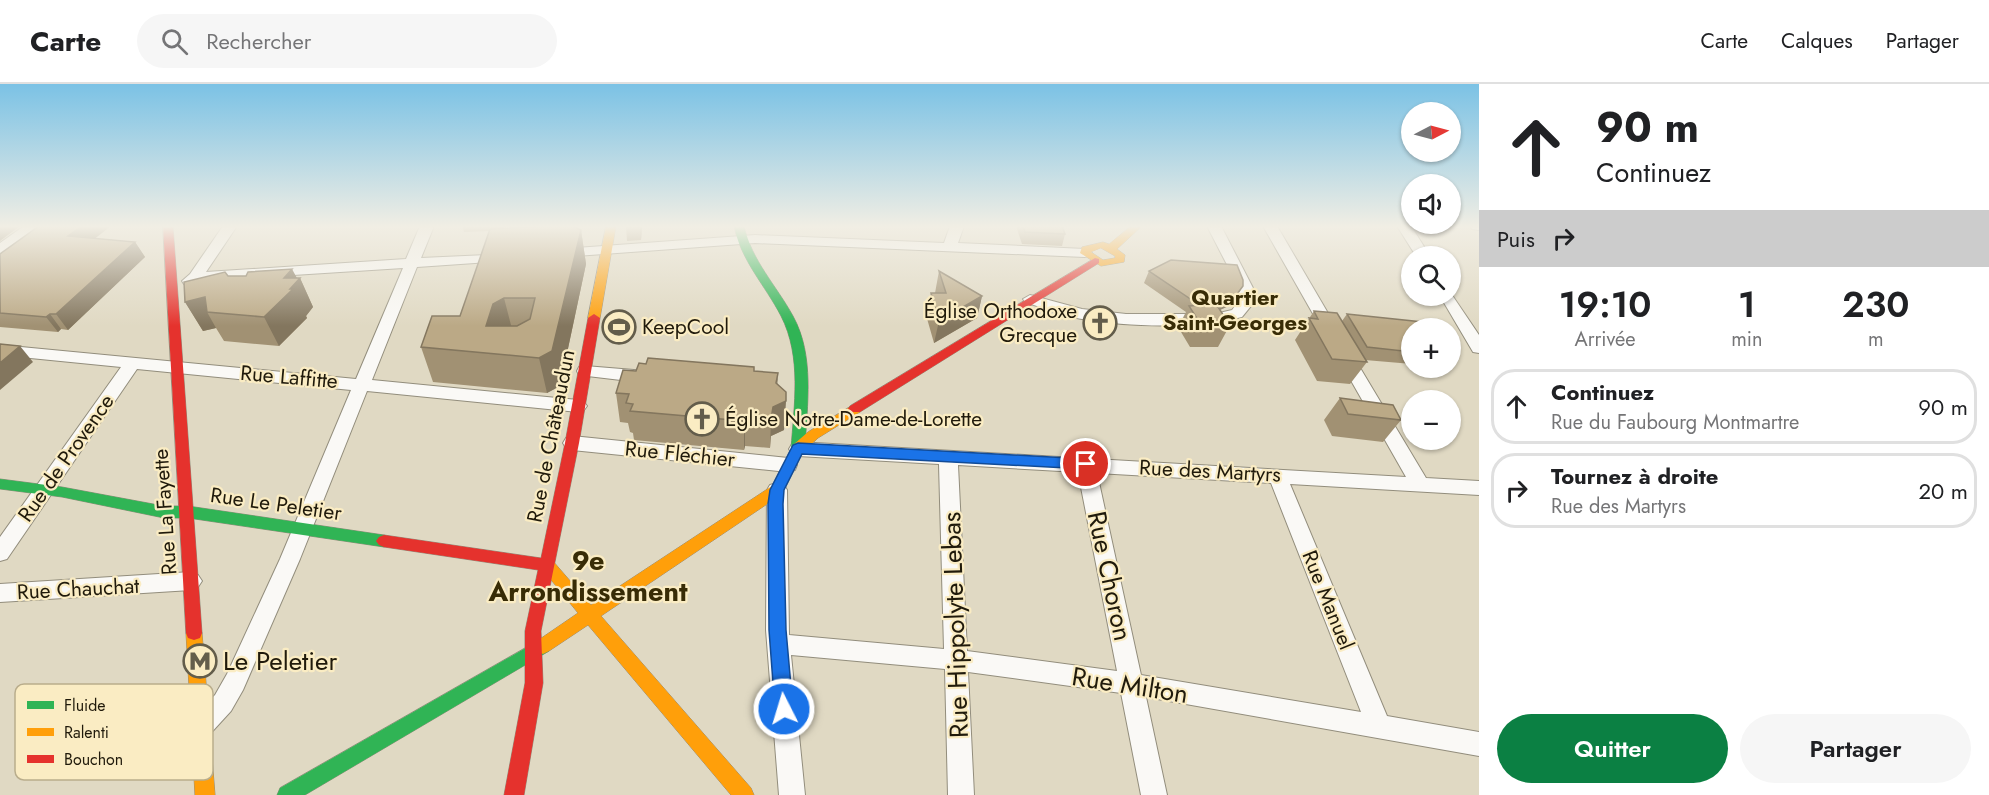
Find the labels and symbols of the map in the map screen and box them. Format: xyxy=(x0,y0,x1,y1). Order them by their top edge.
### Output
north arrow xyxy=(1401,102,1461,162)
district label: Quartier Saint-Georges xyxy=(1163,281,1307,338)
place label: Église Orthodoxe Grecque xyxy=(924,296,1077,350)
church icon: Église Orthodoxe Grecque xyxy=(1082,305,1118,341)
sports icon: KeepCool xyxy=(601,309,637,345)
place label: KeepCool xyxy=(642,312,729,342)
street label: Rue de Châteaudun xyxy=(520,347,582,525)
street label: Rue Laffitte xyxy=(239,358,339,396)
street label: Rue de Provence xyxy=(11,388,121,528)
church icon: Église Notre-Dame-de-Lorette xyxy=(684,401,720,437)
place label: Église Notre-Dame-de-Lorette xyxy=(725,404,982,434)
street label: Rue Fléchier xyxy=(623,433,737,475)
pin xyxy=(1060,438,1111,489)
street label: Rue La Fayette xyxy=(146,448,184,576)
street label: Rue des Martyrs xyxy=(1138,452,1282,490)
street label: Rue Le Peletier xyxy=(208,480,344,528)
street label: Rue Choron xyxy=(1078,508,1142,644)
street label: Rue Hippolyte Lebas xyxy=(932,511,978,739)
district label: 9e Arrondissement xyxy=(487,541,688,611)
street label: Rue Manuel xyxy=(1294,546,1362,654)
street label: Rue Chauchat xyxy=(16,571,140,607)
place label: Le Peletier xyxy=(223,642,338,680)
metro station icon: Le Peletier xyxy=(182,643,218,679)
street label: Rue Milton xyxy=(1069,657,1191,713)
position arrow xyxy=(752,677,816,741)
legend xyxy=(15,684,213,780)
text: Fluide xyxy=(64,694,106,717)
text: Ralenti xyxy=(64,721,109,744)
text: Bouchon xyxy=(64,748,123,771)

